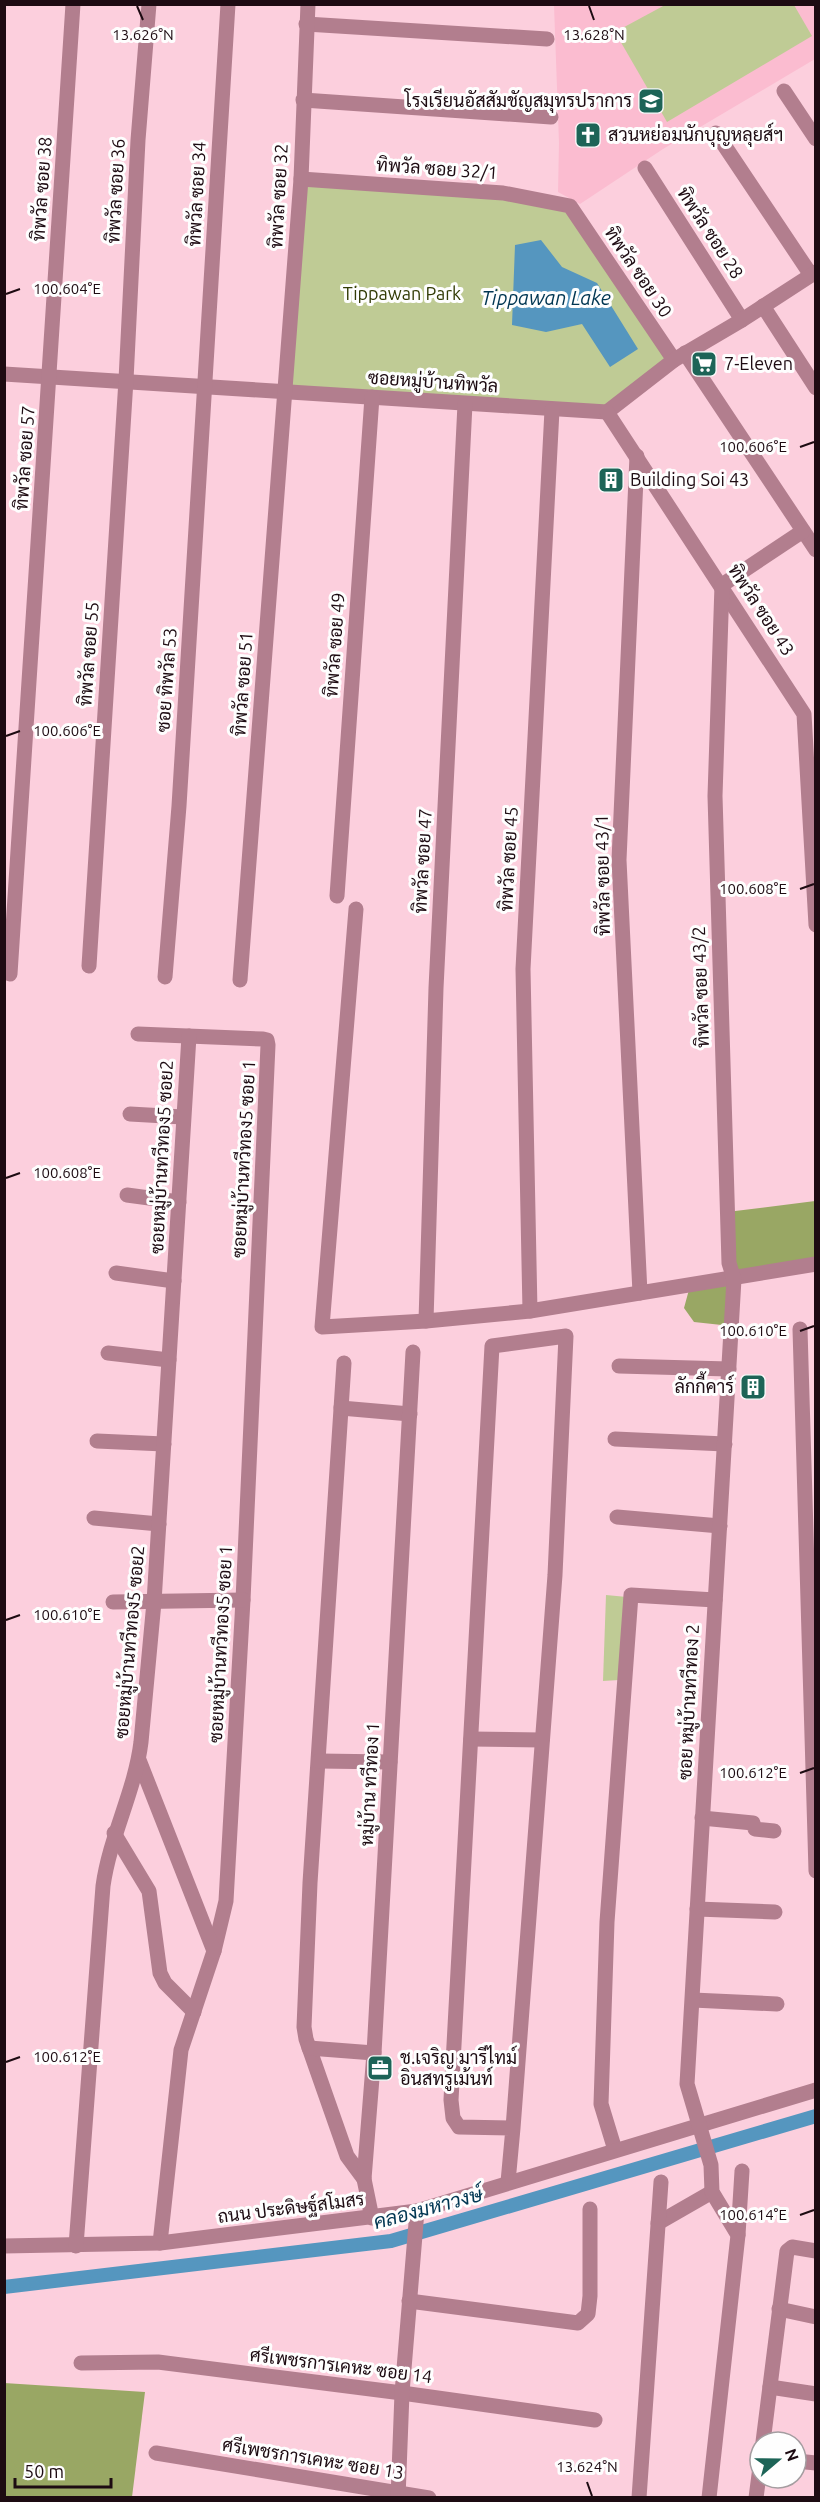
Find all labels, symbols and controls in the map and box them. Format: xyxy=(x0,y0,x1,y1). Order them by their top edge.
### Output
text: 13.626°N xyxy=(112,26,174,43)
text: 13.628°N xyxy=(563,26,625,43)
school or university icon: โรงเรียนอัสสัมชัญสมุทรปราการ xyxy=(636,86,666,116)
place label: โรงเรียนอัสสัมชัญสมุทรปราการ xyxy=(404,88,632,113)
church icon: สวนหย่อมนักบุญหลุยส์ฯ xyxy=(573,120,603,150)
place label: สวนหย่อมนักบุญหลุยส์ฯ xyxy=(608,122,783,147)
street label: ทิพวัล ซอย 38 xyxy=(27,136,55,242)
street label: ทิพวัล ซอย 36 xyxy=(102,138,128,244)
street label: ทิพวัล ซอย 34 xyxy=(183,141,209,247)
street label: ทิพวัล ซอย 32 xyxy=(265,143,291,249)
street label: ทิพวัล ซอย 32/1 xyxy=(376,154,498,182)
street label: ทิพวัล ซอย 28 xyxy=(674,183,748,282)
street label: ทิพวัล ซอย 30 xyxy=(601,222,676,321)
text: 100.604°E xyxy=(33,280,101,297)
park label: Tippawan Park xyxy=(343,283,461,303)
water label: Tippawan Lake xyxy=(481,286,611,309)
supermarket icon: 7-Eleven xyxy=(689,349,719,379)
place label: 7-Eleven xyxy=(724,353,793,373)
street label: ซอยหมู่บ้านทิพวัล xyxy=(367,365,499,400)
street label: ทิพวัล ซอย 57 xyxy=(10,405,38,511)
text: 100.606°E xyxy=(719,438,787,455)
building icon: Building Soi 43 xyxy=(596,465,626,495)
place label: Building Soi 43 xyxy=(630,469,749,489)
street label: ทิพวัล ซอย 43 xyxy=(725,560,799,659)
street label: ทิพวัล ซอย 49 xyxy=(320,592,348,698)
street label: ทิพวัล ซอย 55 xyxy=(74,601,102,707)
street label: ซอย ทิพวัล 53 xyxy=(152,627,180,733)
street label: ทิพวัล ซอย 51 xyxy=(228,631,256,737)
text: 100.606°E xyxy=(33,722,101,739)
street label: ทิพวัล ซอย 45 xyxy=(495,806,521,912)
street label: ทิพวัล ซอย 47 xyxy=(409,808,435,914)
street label: ทิพวัล ซอย 43/1 xyxy=(591,814,613,936)
text: 100.608°E xyxy=(719,880,787,897)
street label: ทิพวัล ซอย 43/2 xyxy=(688,926,712,1048)
street label: ซอยหมู่บ้านทวีทอง5 ซอย2 xyxy=(144,1059,180,1255)
street label: ซอยหมู่บ้านทวีทอง5 ซอย 1 xyxy=(226,1059,262,1259)
text: 100.608°E xyxy=(33,1164,101,1181)
text: 100.610°E xyxy=(719,1322,787,1339)
place label: ลักกี้คาร์ xyxy=(675,1371,734,1396)
building icon: ลักกี้คาร์ xyxy=(738,1372,768,1402)
street label: ซอยหมู่บ้านทวีทอง5 ซอย2 xyxy=(109,1544,151,1740)
street label: ซอยหมู่บ้านทวีทอง5 ซอย 1 xyxy=(203,1544,239,1744)
text: 100.610°E xyxy=(33,1606,101,1623)
street label: ซอย หมู่บ้านทวีทอง 2 xyxy=(672,1623,706,1781)
street label: หมู่บ้าน ทวีทอง 1 xyxy=(354,1721,386,1847)
text: 100.612°E xyxy=(719,1764,787,1781)
place label: ช.เจริญ มารีไทม์ อินสทรูเม้นท์ xyxy=(400,2045,517,2092)
text: 100.612°E xyxy=(33,2048,101,2065)
office icon: ช.เจริญ มารีไทม์ อินสทรูเม้นท์ xyxy=(365,2053,395,2083)
water label: คลองมหาวงษ์ xyxy=(370,2179,488,2233)
street label: ถนน ประดิษฐ์สโมสร xyxy=(216,2186,366,2229)
text: 100.614°E xyxy=(719,2206,787,2223)
street label: ศรีเพชรการเคหะ ซอย 14 xyxy=(249,2342,434,2386)
north arrow xyxy=(748,2430,808,2490)
street label: ศรีเพชรการเคหะ ซอย 13 xyxy=(221,2432,406,2482)
text: N xyxy=(782,2446,803,2464)
scale bar xyxy=(15,2451,111,2489)
text: 13.624°N xyxy=(556,2458,618,2475)
text: 50 m xyxy=(24,2461,64,2481)

